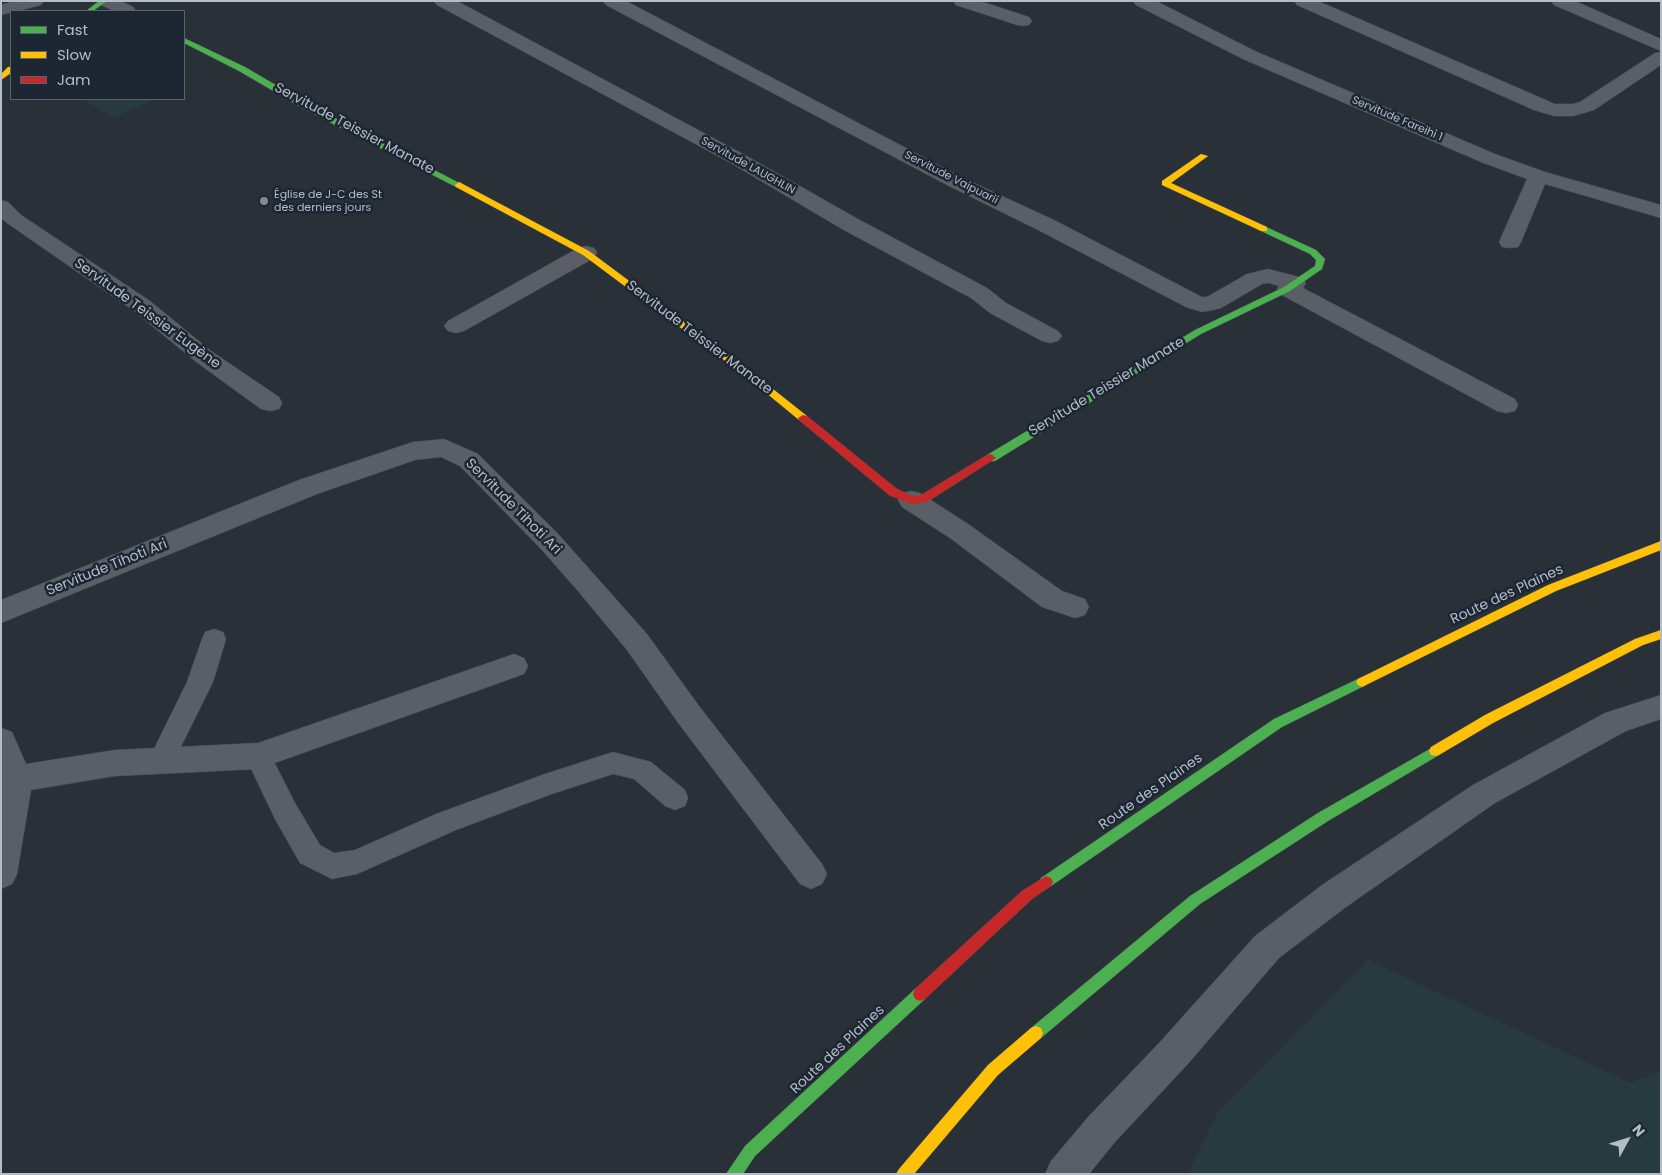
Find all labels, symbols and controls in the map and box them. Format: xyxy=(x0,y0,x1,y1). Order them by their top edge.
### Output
legend xyxy=(10,10,185,100)
text: Fast xyxy=(57,19,88,40)
text: Slow xyxy=(57,44,91,65)
text: Jam xyxy=(57,69,91,90)
street label: Servitude Teissier Manate xyxy=(271,80,437,178)
street label: Servitude Fareihi 1 xyxy=(1350,94,1444,144)
street label: Servitude LAUGHLIN xyxy=(699,135,797,197)
street label: Servitude Vaipuarii xyxy=(902,149,1000,207)
place label: Église de J-C des St des derniers jours xyxy=(274,188,382,214)
marker: Église de J-C des St des derniers jours xyxy=(258,195,270,207)
street label: Servitude Teissier Eugène xyxy=(71,255,223,373)
street label: Servitude Teissier Manate xyxy=(623,278,775,398)
street label: Servitude Teissier Manate xyxy=(1026,334,1188,440)
street label: Servitude Tihoti Ari xyxy=(462,456,564,558)
street label: Servitude Tihoti Ari xyxy=(44,536,170,600)
street label: Route des Plaines xyxy=(1448,561,1566,629)
street label: Route des Plaines xyxy=(1096,750,1206,834)
street label: Route des Plaines xyxy=(787,1002,889,1098)
north arrow xyxy=(1602,1115,1652,1165)
text: N xyxy=(1628,1120,1650,1141)

